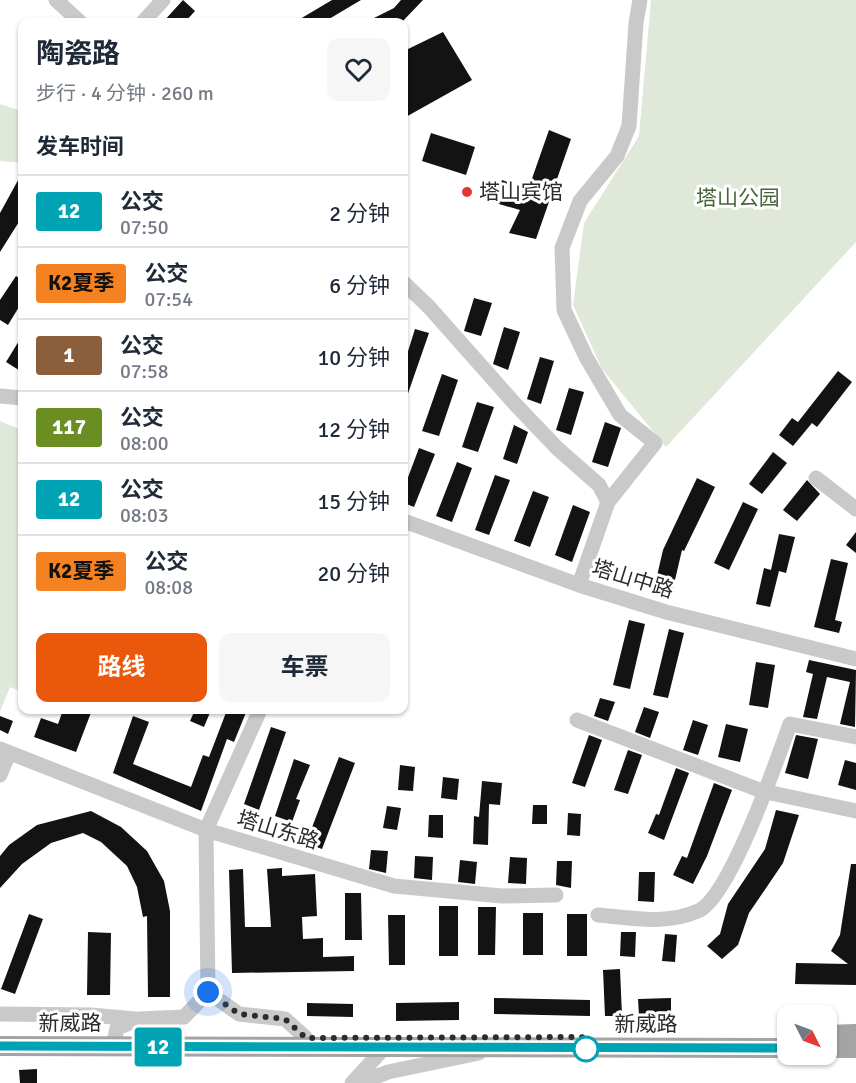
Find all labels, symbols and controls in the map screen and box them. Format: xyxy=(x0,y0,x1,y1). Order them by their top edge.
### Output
text: 陶瓷路 xyxy=(36,37,120,71)
button: heart xyxy=(327,38,390,101)
text: 步行 · 4 分钟 · 260 m xyxy=(36,81,214,106)
text: 发车时间 xyxy=(36,133,124,160)
place label: 塔山宾馆 xyxy=(479,179,563,205)
marker: 塔山宾馆 xyxy=(460,185,474,199)
park label: 塔山公园 xyxy=(696,185,780,211)
text: 公交 xyxy=(120,188,164,215)
text: 12 xyxy=(58,198,80,224)
text: 2 分钟 xyxy=(329,200,390,227)
text: 07:50 xyxy=(120,215,169,240)
text: 公交 xyxy=(144,260,188,287)
text: K2夏季 xyxy=(48,270,114,296)
text: 6 分钟 xyxy=(329,272,390,299)
text: 07:54 xyxy=(144,287,193,312)
text: 公交 xyxy=(120,332,164,359)
text: 1 xyxy=(63,342,75,368)
text: 10 分钟 xyxy=(317,344,390,371)
text: 07:58 xyxy=(120,359,169,384)
text: 公交 xyxy=(120,404,164,431)
text: 117 xyxy=(52,414,86,440)
text: 12 分钟 xyxy=(317,416,390,443)
text: 08:00 xyxy=(120,431,169,456)
text: 公交 xyxy=(120,476,164,503)
text: 12 xyxy=(58,486,80,512)
text: 15 分钟 xyxy=(317,488,390,515)
text: 08:03 xyxy=(120,503,169,528)
text: 公交 xyxy=(144,548,188,575)
street label: 塔山中路 xyxy=(589,554,677,604)
text: K2夏季 xyxy=(48,558,114,584)
text: 20 分钟 xyxy=(317,560,390,587)
text: 08:08 xyxy=(144,575,193,600)
button: 路线 xyxy=(36,633,207,702)
button: 车票 xyxy=(219,633,390,702)
street label: 塔山东路 xyxy=(234,805,322,855)
your location xyxy=(193,977,223,1007)
north arrow xyxy=(777,1005,837,1065)
map controls xyxy=(777,1005,837,1065)
street label: 新威路 xyxy=(39,1010,102,1036)
street label: 新威路 xyxy=(615,1011,678,1037)
line badge: 12 xyxy=(131,1028,185,1066)
text: 12 xyxy=(147,1034,169,1060)
unlabelled marker xyxy=(573,1036,599,1062)

